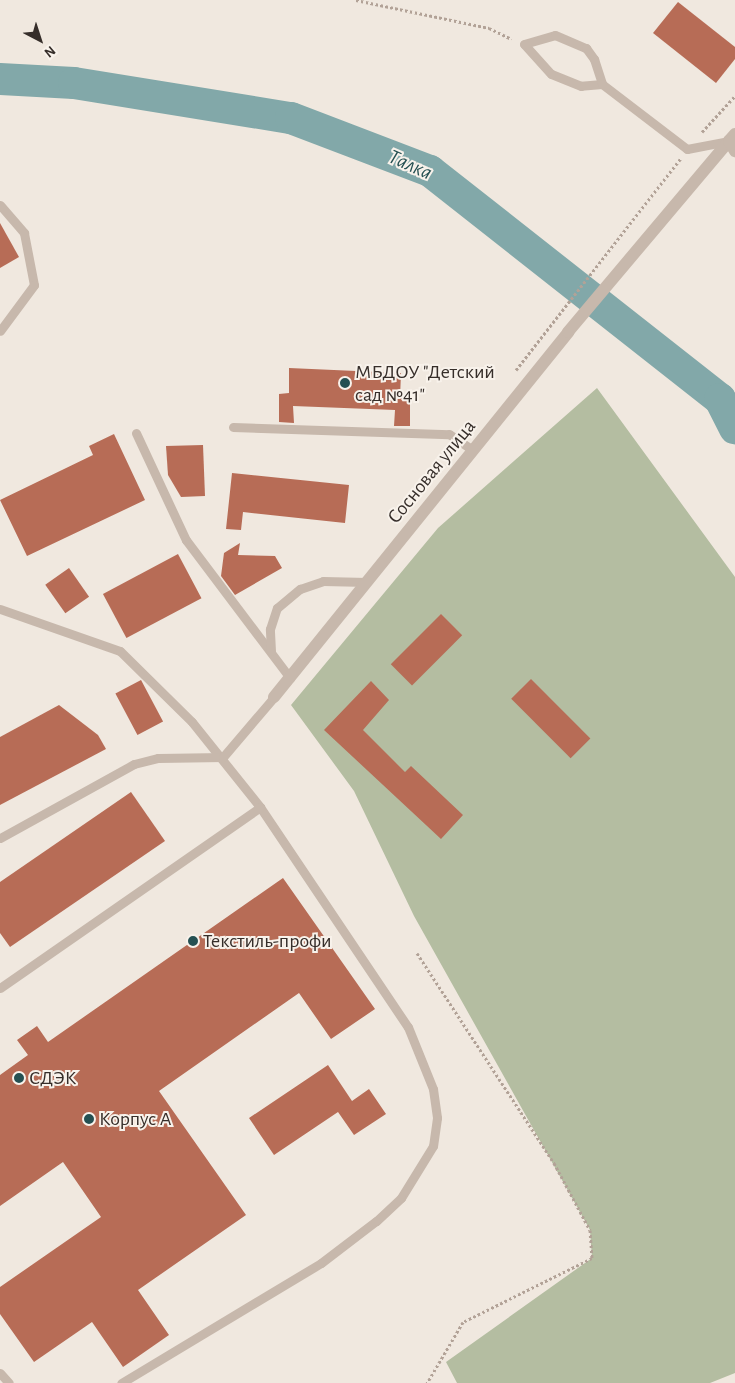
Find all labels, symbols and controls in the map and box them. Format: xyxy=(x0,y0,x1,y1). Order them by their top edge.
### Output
north arrow xyxy=(15,15,65,65)
text: N xyxy=(41,43,58,60)
water label: Талка xyxy=(384,144,436,186)
place label: МБДОУ "Детский сад №41" xyxy=(355,360,495,407)
marker: МБДОУ "Детский сад №41" xyxy=(339,377,351,389)
street label: Сосновая улица xyxy=(383,415,481,529)
place label: Текстиль-профи xyxy=(203,929,332,953)
marker: Текстиль-профи xyxy=(187,935,199,947)
place label: СДЭК xyxy=(29,1066,76,1090)
marker: СДЭК xyxy=(13,1072,25,1084)
place label: Корпус А xyxy=(99,1107,171,1131)
marker: Корпус А xyxy=(83,1113,95,1125)

